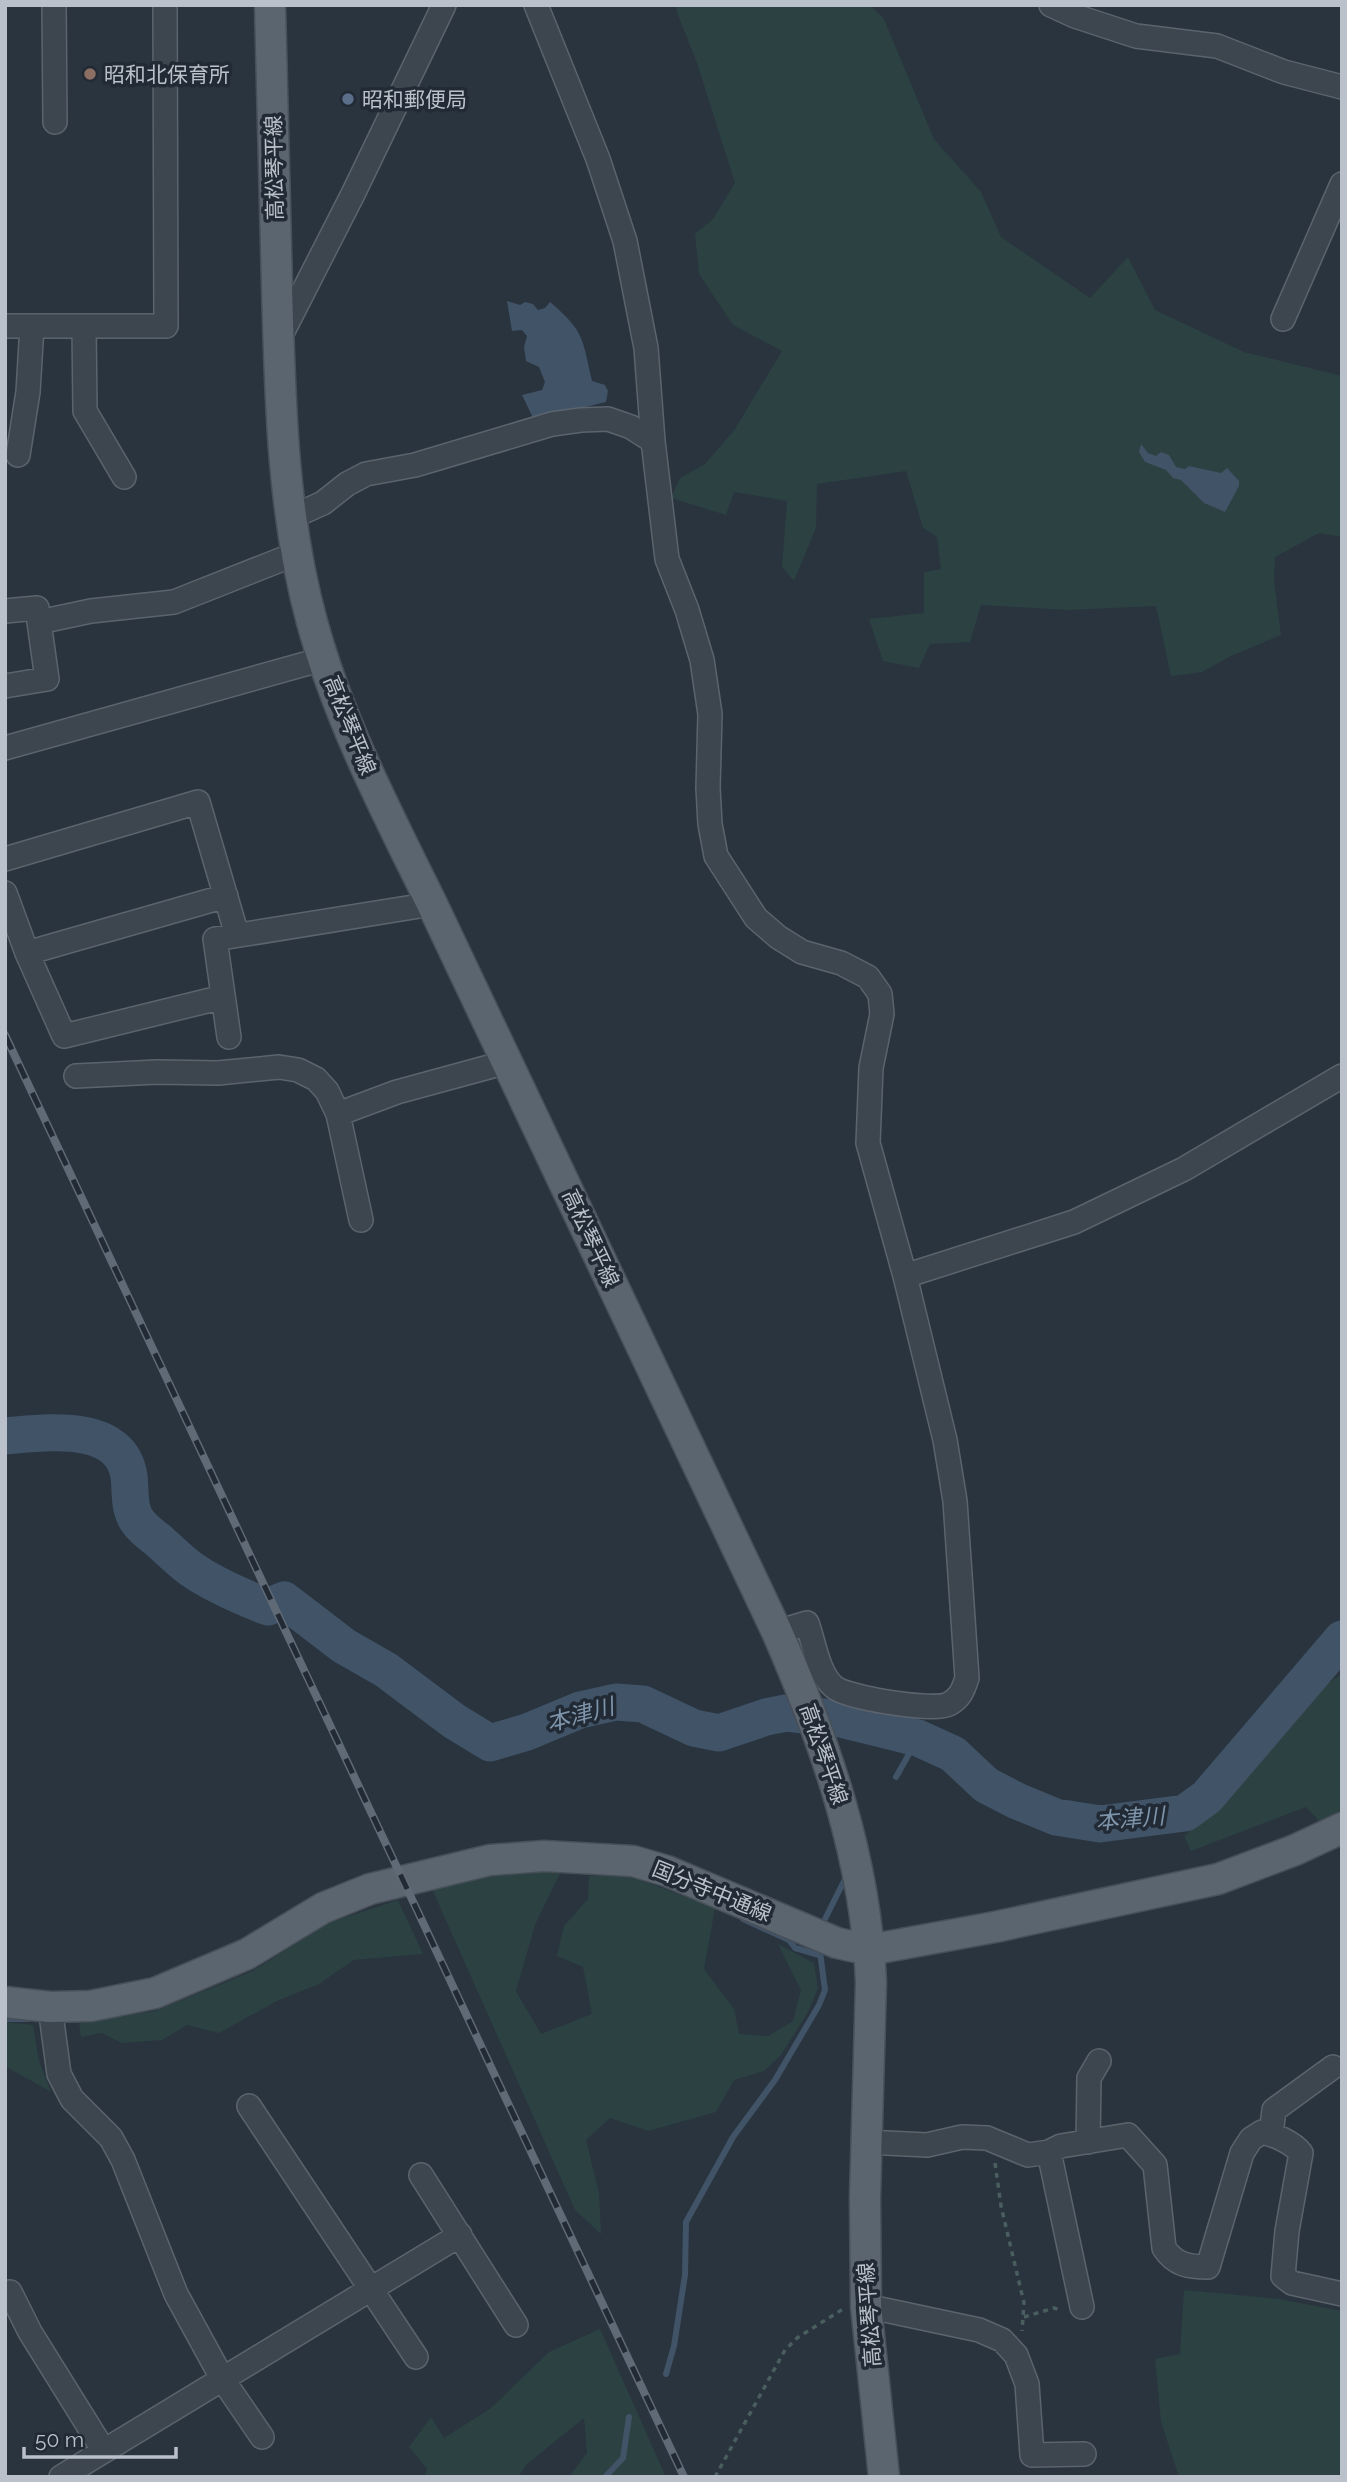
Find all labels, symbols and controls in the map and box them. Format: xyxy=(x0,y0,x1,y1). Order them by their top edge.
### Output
place label: 昭和北保育所 xyxy=(104,62,230,87)
marker: 昭和北保育所 xyxy=(82,66,98,82)
place label: 昭和郵便局 xyxy=(362,87,467,112)
marker: 昭和郵便局 xyxy=(340,91,356,107)
street label: 高松琴平線 xyxy=(261,115,287,221)
street label: 高松琴平線 xyxy=(319,672,381,778)
street label: 高松琴平線 xyxy=(557,1185,625,1291)
water label: 本津川 xyxy=(543,1691,620,1736)
street label: 高松琴平線 xyxy=(795,1700,853,1808)
water label: 本津川 xyxy=(1094,1801,1169,1834)
street label: 国分寺中通線 xyxy=(649,1856,775,1926)
street label: 高松琴平線 xyxy=(853,2262,885,2368)
scale bar xyxy=(24,2416,177,2460)
text: 50 m xyxy=(35,2427,84,2452)

